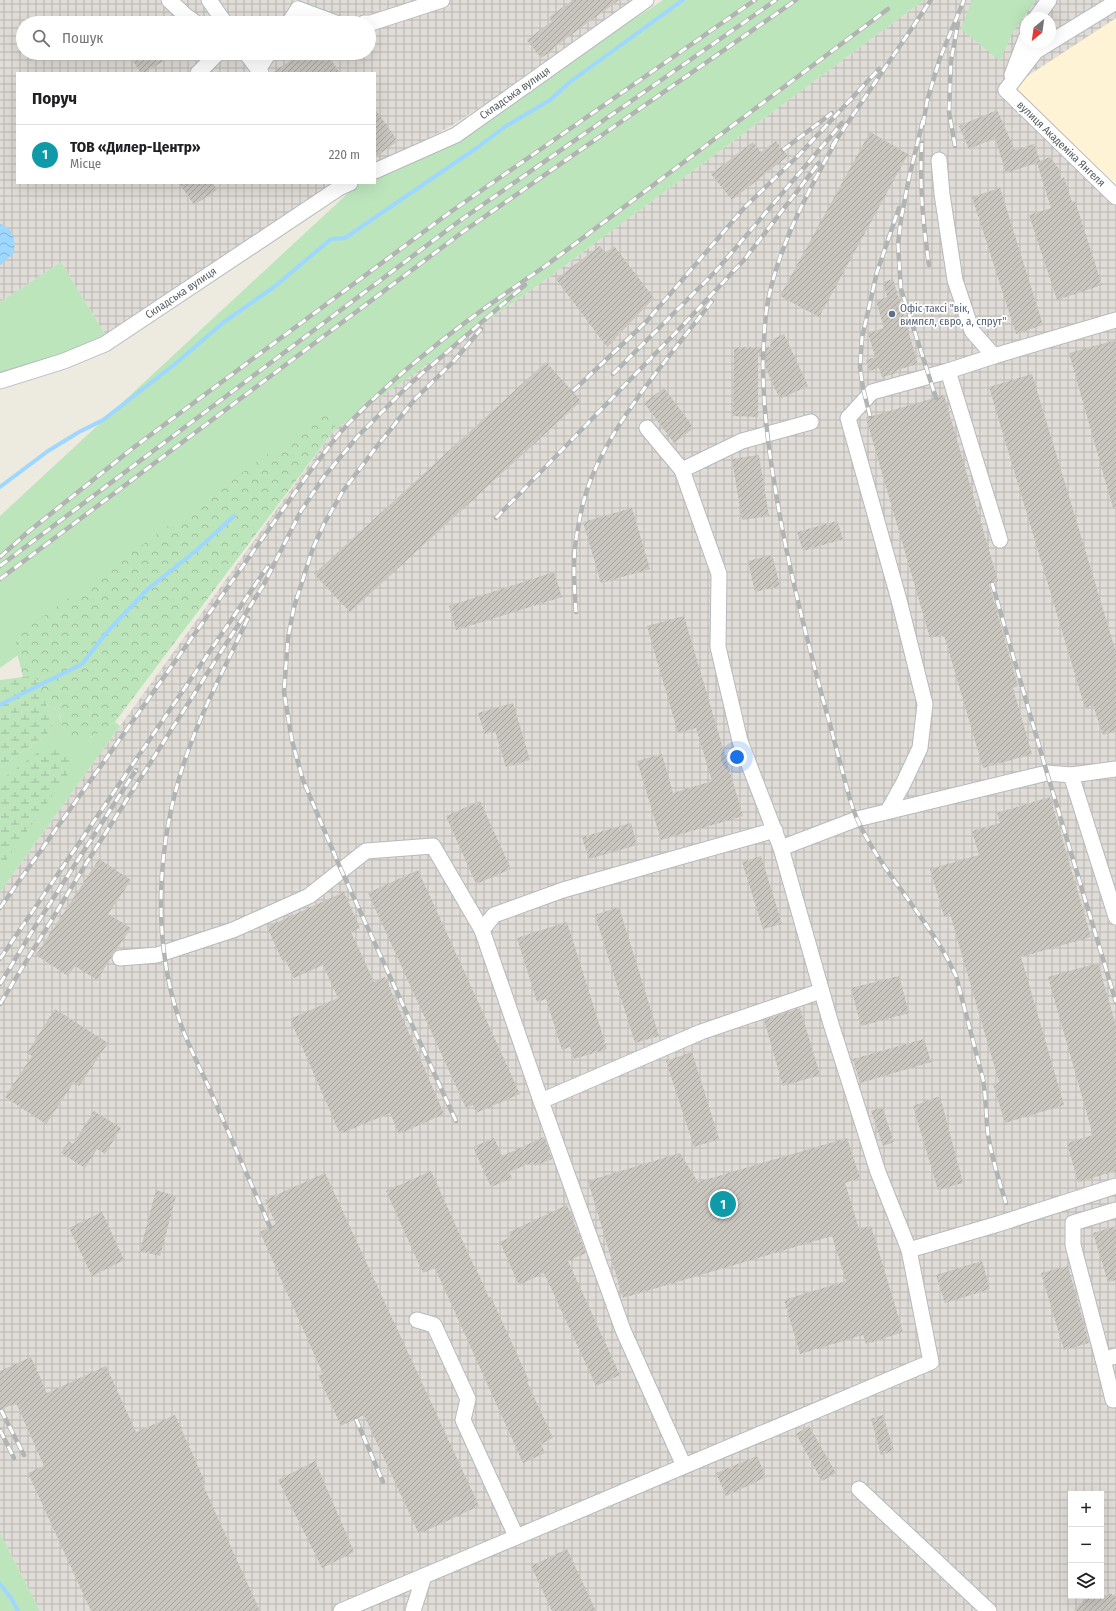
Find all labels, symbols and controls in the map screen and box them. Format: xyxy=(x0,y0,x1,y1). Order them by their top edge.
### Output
north arrow xyxy=(1020,12,1056,48)
search box xyxy=(16,16,376,60)
icon: search xyxy=(30,27,52,49)
text: Пошук xyxy=(62,29,103,47)
street label: Складська вулиця xyxy=(477,64,553,122)
text: Поруч xyxy=(32,88,77,109)
street label: вулиця Академіка Янгеля xyxy=(1014,99,1108,189)
text: ТОВ «Дилер-Центр» xyxy=(70,138,200,156)
text: 1 xyxy=(42,147,48,162)
text: 220 m xyxy=(329,147,360,162)
text: Місце xyxy=(70,156,101,171)
street label: Складська вулиця xyxy=(143,264,219,322)
place label: Офіс таксі "вік, вимпєл, євро, а, спрут" xyxy=(900,302,1006,328)
marker: Офіс таксі "вік, вимпєл, євро, а, спрут" xyxy=(887,309,897,319)
your location xyxy=(727,747,747,767)
pin: 1 xyxy=(710,1189,736,1219)
map controls xyxy=(1068,1491,1104,1599)
button: + xyxy=(1068,1491,1104,1527)
button: − xyxy=(1068,1527,1104,1563)
button: layers xyxy=(1068,1563,1104,1599)

